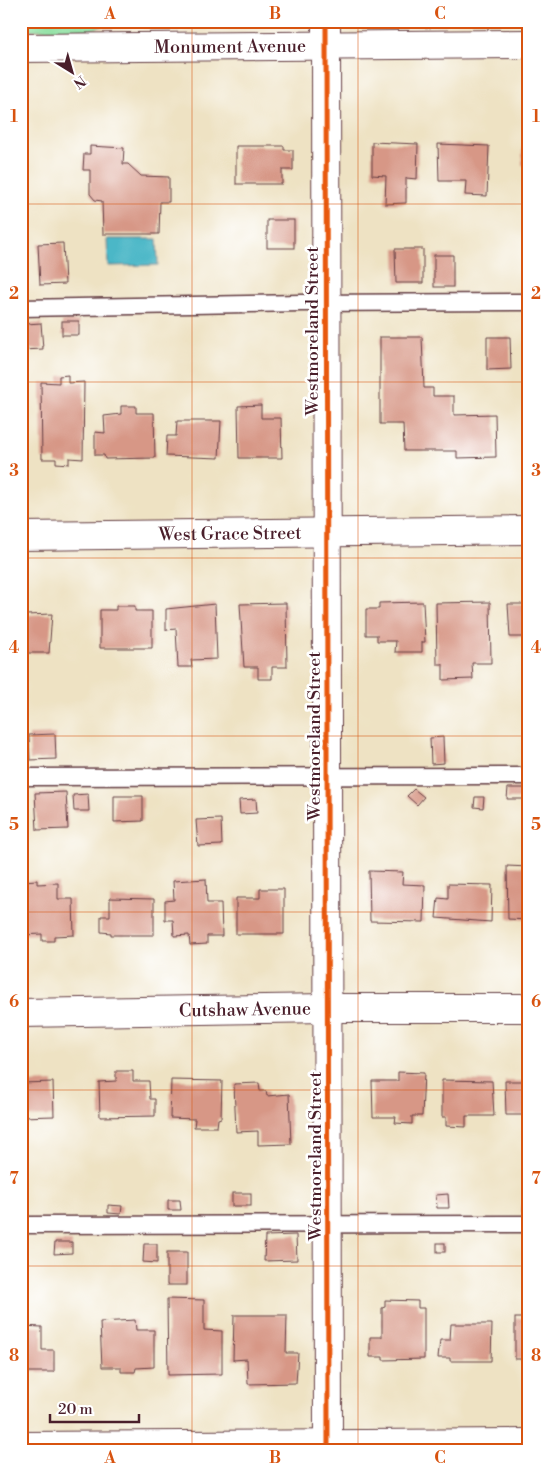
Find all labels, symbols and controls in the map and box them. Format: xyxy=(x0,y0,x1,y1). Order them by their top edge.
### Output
text: A xyxy=(103,4,116,24)
text: B xyxy=(269,4,281,24)
text: C xyxy=(434,4,446,24)
street label: Monument Avenue xyxy=(154,35,306,59)
north arrow xyxy=(48,48,98,98)
text: N xyxy=(69,71,89,92)
text: 1 xyxy=(10,107,18,127)
text: 1 xyxy=(532,107,540,127)
street label: Westmoreland Street xyxy=(301,246,324,417)
text: 2 xyxy=(9,284,19,304)
text: 2 xyxy=(531,284,541,304)
text: 3 xyxy=(9,461,19,481)
text: 3 xyxy=(531,461,541,481)
street label: West Grace Street xyxy=(157,522,302,546)
text: 4 xyxy=(9,638,20,658)
text: 4 xyxy=(531,638,542,658)
street label: Westmoreland Street xyxy=(303,651,326,822)
text: 5 xyxy=(9,815,19,835)
text: 5 xyxy=(531,815,541,835)
text: 6 xyxy=(9,992,19,1012)
text: 6 xyxy=(531,992,541,1012)
street label: Cutshaw Avenue xyxy=(179,997,311,1022)
street label: Westmoreland Street xyxy=(304,1071,327,1242)
text: 7 xyxy=(9,1169,19,1189)
text: 7 xyxy=(531,1169,541,1189)
text: 8 xyxy=(9,1346,19,1366)
text: 8 xyxy=(531,1346,541,1366)
scale bar xyxy=(50,1391,139,1423)
text: 20 m xyxy=(58,1400,93,1419)
text: A xyxy=(103,1448,116,1468)
text: B xyxy=(269,1448,281,1468)
text: C xyxy=(434,1448,446,1468)

